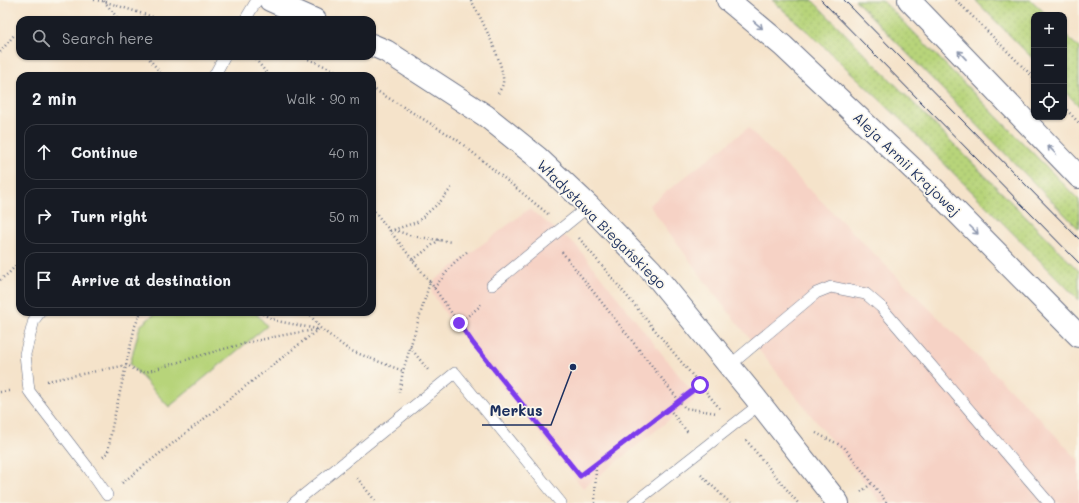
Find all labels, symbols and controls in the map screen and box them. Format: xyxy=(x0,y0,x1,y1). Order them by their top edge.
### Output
map controls xyxy=(1031,12,1067,120)
button: + xyxy=(1031,12,1067,48)
search box xyxy=(16,16,376,60)
one-way arrow xyxy=(752,20,763,29)
icon: search xyxy=(30,27,52,49)
text: Search here xyxy=(62,28,153,48)
button: − xyxy=(1031,48,1067,84)
one-way arrow xyxy=(958,51,967,61)
button: locate xyxy=(1031,84,1067,120)
text: 2 min xyxy=(32,87,77,109)
text: Walk · 90 m xyxy=(286,90,360,107)
street label: Aleja Armii Krajowej xyxy=(849,108,965,220)
icon: ahead xyxy=(33,141,55,163)
text: Continue xyxy=(71,142,138,162)
text: 40 m xyxy=(329,144,359,161)
one-way arrow xyxy=(1047,145,1057,155)
street label: Władysława Biegańskiego xyxy=(533,155,671,293)
icon: right xyxy=(33,205,55,227)
text: Turn right xyxy=(71,206,148,226)
text: 50 m xyxy=(329,208,359,225)
one-way arrow xyxy=(969,225,979,235)
icon: arrive xyxy=(33,269,55,291)
text: Arrive at destination xyxy=(71,270,231,290)
route end xyxy=(450,314,468,332)
route start xyxy=(691,376,709,394)
callout: Merkus xyxy=(482,398,551,425)
text: Merkus xyxy=(489,400,543,420)

